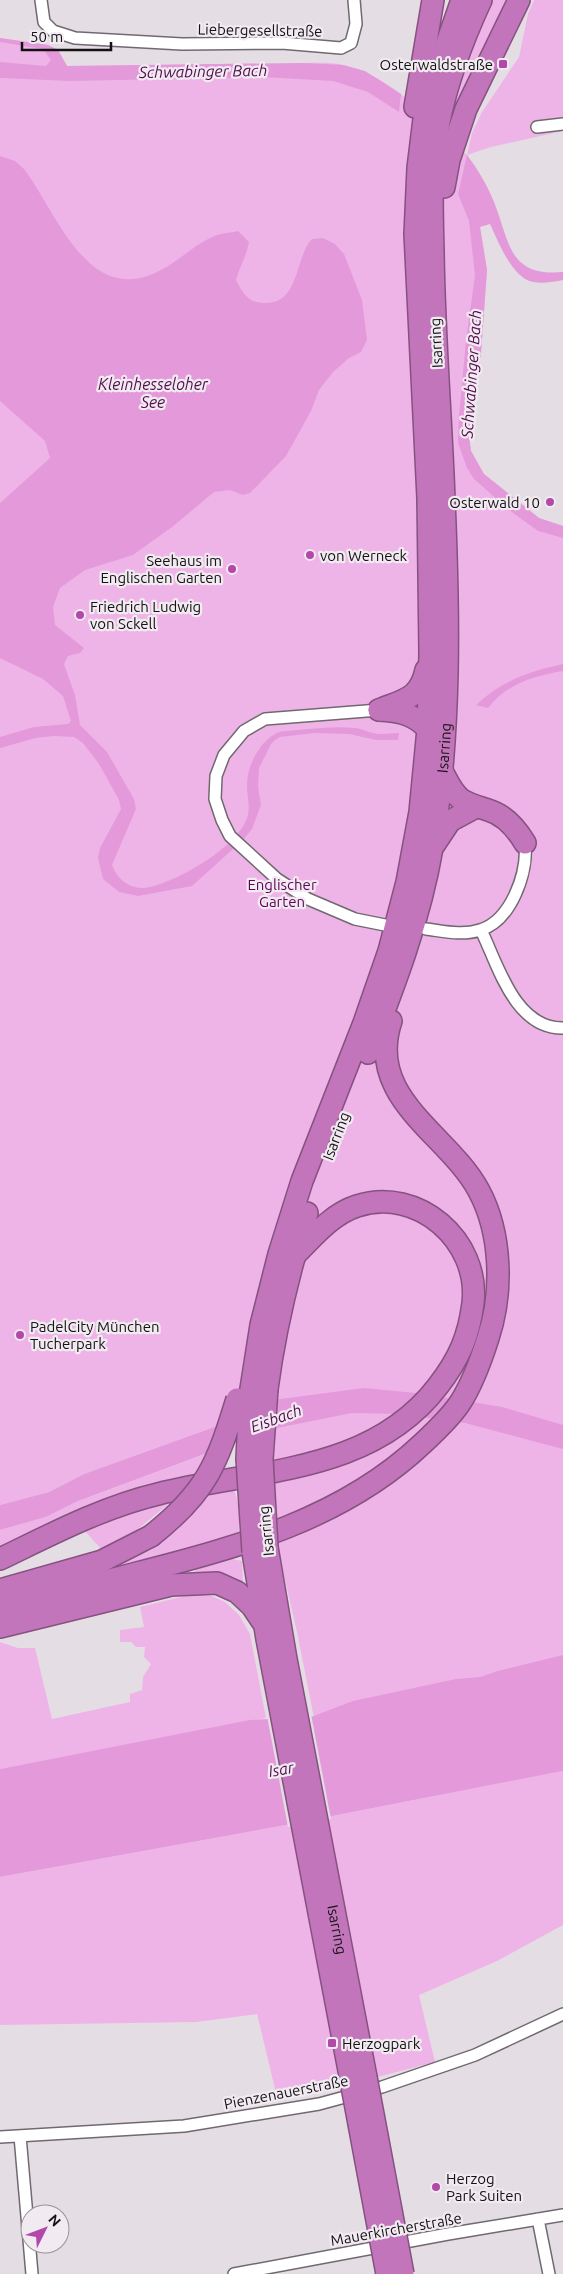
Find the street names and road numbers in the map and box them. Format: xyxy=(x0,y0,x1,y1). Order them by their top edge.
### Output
street label: Liebergesellstraße xyxy=(197,20,323,40)
street label: Isarring xyxy=(426,317,446,369)
street label: Isarring xyxy=(433,722,454,774)
street label: Isarring xyxy=(319,1109,353,1163)
street label: Isarring xyxy=(255,1505,277,1557)
street label: Isarring xyxy=(325,1903,351,1956)
street label: Pienzenauerstraße xyxy=(222,2072,350,2112)
street label: Mauerkircherstraße xyxy=(329,2209,463,2249)

